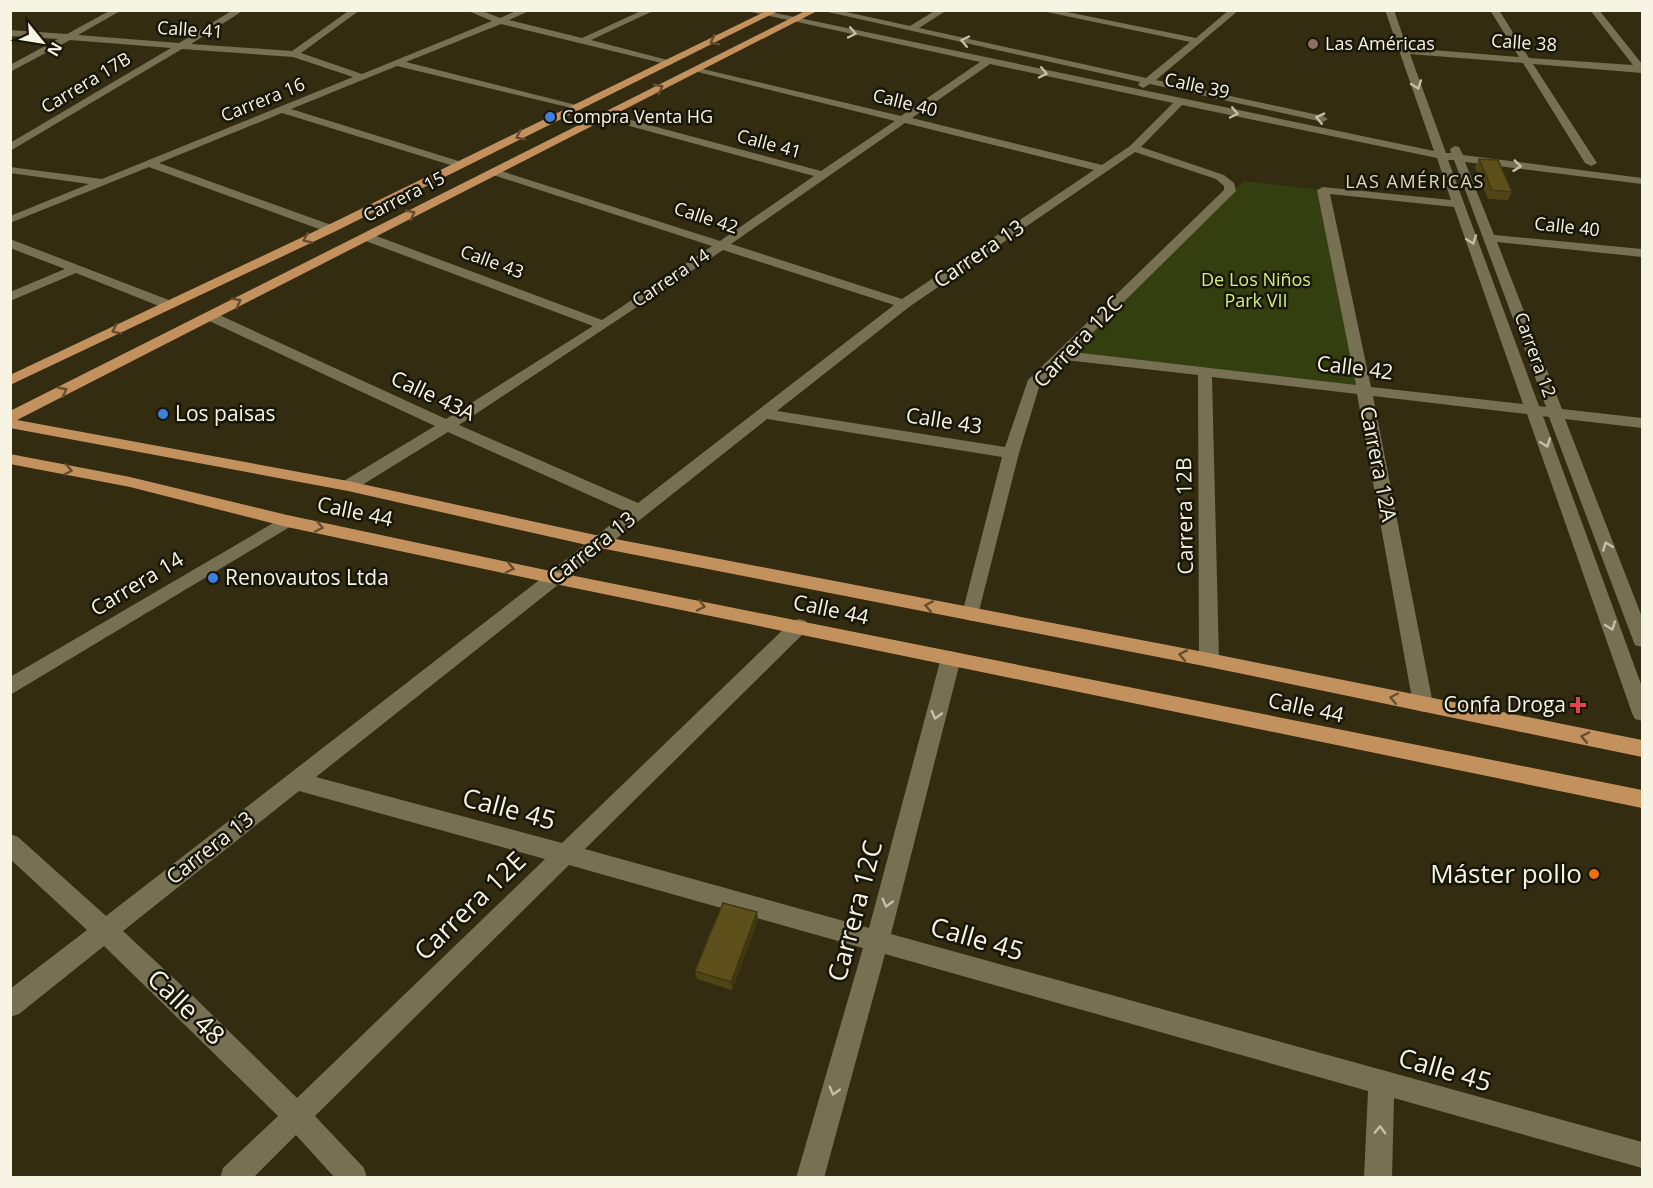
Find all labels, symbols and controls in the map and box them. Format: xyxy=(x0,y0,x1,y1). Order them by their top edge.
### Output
north arrow xyxy=(12,12,72,72)
street label: Calle 41 xyxy=(156,15,224,43)
one-way arrow xyxy=(846,26,856,39)
street label: Calle 38 xyxy=(1490,28,1558,56)
place label: Las Américas xyxy=(1325,31,1435,55)
one-way arrow xyxy=(710,33,721,45)
one-way arrow xyxy=(960,35,970,48)
marker: Las Américas xyxy=(1306,37,1320,51)
text: N xyxy=(42,38,68,61)
street label: Carrera 17B xyxy=(36,46,135,118)
one-way arrow xyxy=(1037,65,1047,78)
street label: Calle 39 xyxy=(1163,66,1232,104)
street label: Carrera 16 xyxy=(217,71,308,127)
one-way arrow xyxy=(1409,79,1422,90)
street label: Calle 40 xyxy=(870,82,940,122)
one-way arrow xyxy=(653,84,664,96)
place label: Compra Venta HG xyxy=(562,104,713,128)
one-way arrow xyxy=(1228,105,1238,118)
marker: Compra Venta HG xyxy=(543,110,557,124)
one-way arrow xyxy=(1315,112,1325,125)
street label: Calle 41 xyxy=(734,123,804,163)
one-way arrow xyxy=(516,128,527,140)
one-way arrow xyxy=(1512,159,1521,171)
street label: Carrera 15 xyxy=(359,165,449,227)
district label: LAS AMÉRICAS xyxy=(1345,169,1485,193)
street label: Calle 42 xyxy=(671,195,741,239)
one-way arrow xyxy=(404,210,415,222)
street label: Calle 40 xyxy=(1533,211,1601,241)
street label: Carrera 13 xyxy=(928,213,1029,294)
one-way arrow xyxy=(303,232,314,244)
one-way arrow xyxy=(1465,234,1477,245)
street label: Calle 43 xyxy=(457,239,527,284)
street label: Carrera 14 xyxy=(627,242,714,312)
park label: De Los Niños Park VII xyxy=(1201,267,1311,312)
street label: Carrera 12C xyxy=(1027,290,1128,393)
one-way arrow xyxy=(230,298,241,310)
street label: Carrera 12 xyxy=(1509,309,1562,400)
one-way arrow xyxy=(111,323,122,335)
street label: Calle 42 xyxy=(1315,348,1395,386)
street label: Calle 43A xyxy=(387,363,481,427)
one-way arrow xyxy=(56,387,67,398)
place label: Los paisas xyxy=(175,399,276,427)
street label: Calle 43 xyxy=(904,400,984,440)
street label: Carrera 12A xyxy=(1354,404,1404,525)
marker: Los paisas xyxy=(156,407,170,421)
one-way arrow xyxy=(1538,437,1551,448)
street label: Carrera 12B xyxy=(1169,457,1199,575)
one-way arrow xyxy=(63,463,73,476)
street label: Calle 44 xyxy=(315,489,396,533)
street label: Carrera 13 xyxy=(542,504,641,590)
one-way arrow xyxy=(314,520,324,533)
one-way arrow xyxy=(1601,542,1614,552)
street label: Carrera 14 xyxy=(85,544,188,622)
one-way arrow xyxy=(505,561,515,574)
place label: Renovautos Ltda xyxy=(225,563,389,591)
marker: Renovautos Ltda xyxy=(206,571,220,585)
street label: Calle 44 xyxy=(791,587,872,631)
one-way arrow xyxy=(696,599,706,612)
one-way arrow xyxy=(924,600,934,613)
one-way arrow xyxy=(1604,620,1617,631)
one-way arrow xyxy=(1178,649,1188,662)
street label: Calle 44 xyxy=(1266,685,1347,729)
place label: Confa Droga xyxy=(1444,690,1566,718)
one-way arrow xyxy=(1390,692,1400,705)
marker: Confa Droga xyxy=(1571,698,1585,712)
one-way arrow xyxy=(931,710,944,720)
one-way arrow xyxy=(1580,731,1590,744)
street label: Calle 45 xyxy=(459,778,560,838)
street label: Carrera 13 xyxy=(160,804,259,890)
street label: Carrera 12C xyxy=(818,836,890,985)
street label: Carrera 12E xyxy=(405,843,533,968)
place label: Máster pollo xyxy=(1430,855,1582,891)
marker: Máster pollo xyxy=(1587,867,1601,881)
one-way arrow xyxy=(881,898,894,908)
street label: Calle 45 xyxy=(927,908,1028,968)
street label: Calle 48 xyxy=(140,960,233,1052)
street label: Calle 45 xyxy=(1395,1039,1496,1099)
one-way arrow xyxy=(829,1085,841,1096)
one-way arrow xyxy=(1374,1125,1386,1134)

